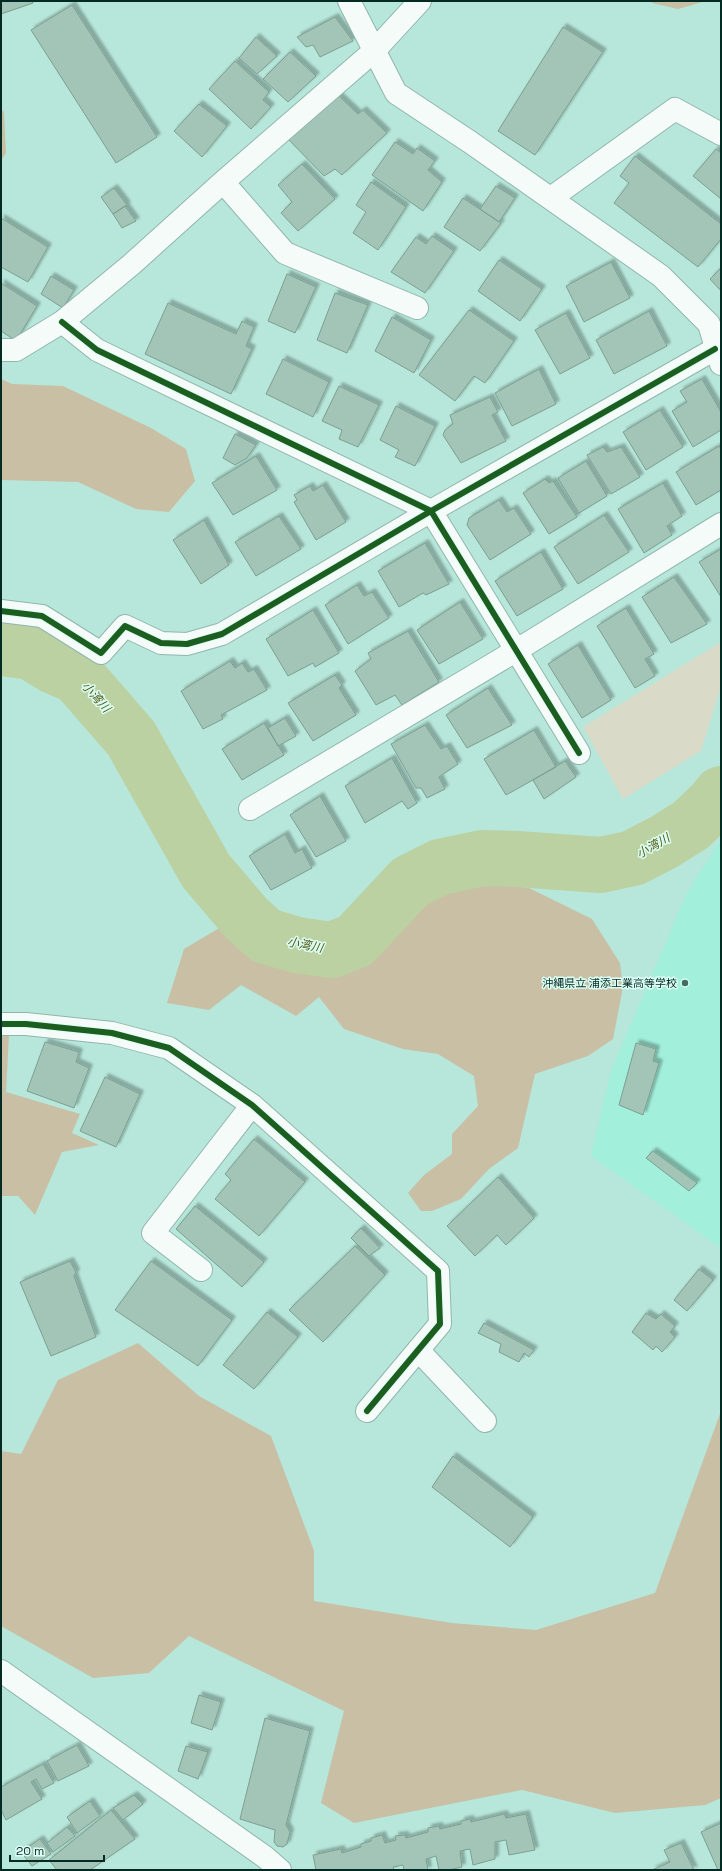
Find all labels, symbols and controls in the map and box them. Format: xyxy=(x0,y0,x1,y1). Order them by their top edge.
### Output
water label: 小湾川 xyxy=(78,678,115,717)
water label: 小湾川 xyxy=(633,829,674,862)
water label: 小湾川 xyxy=(286,934,326,957)
place label: 沖縄県立 浦添工業高等学校 xyxy=(542,976,677,990)
marker: 沖縄県立 浦添工業高等学校 xyxy=(680,978,690,988)
scale bar xyxy=(10,1837,104,1863)
text: 20 m xyxy=(16,1843,44,1859)

